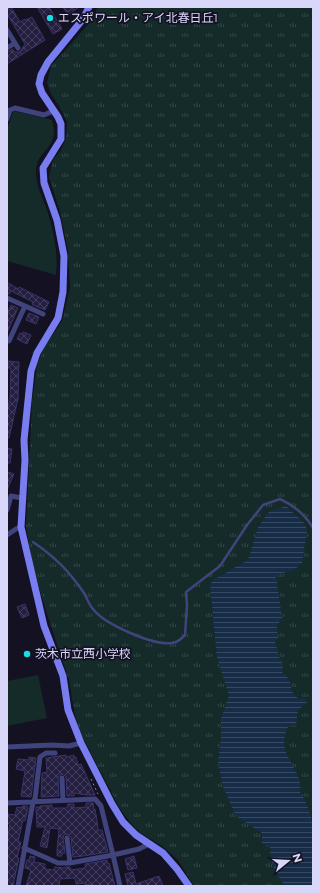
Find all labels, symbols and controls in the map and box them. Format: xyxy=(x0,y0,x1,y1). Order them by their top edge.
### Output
place label: エスポワール・アイ北春日丘1 xyxy=(58,10,218,25)
marker: エスポワール・アイ北春日丘1 xyxy=(45,13,55,23)
place label: 茨木市立西小学校 xyxy=(35,646,131,661)
marker: 茨木市立西小学校 xyxy=(22,649,32,659)
north arrow xyxy=(268,841,308,881)
text: N xyxy=(289,852,306,864)

